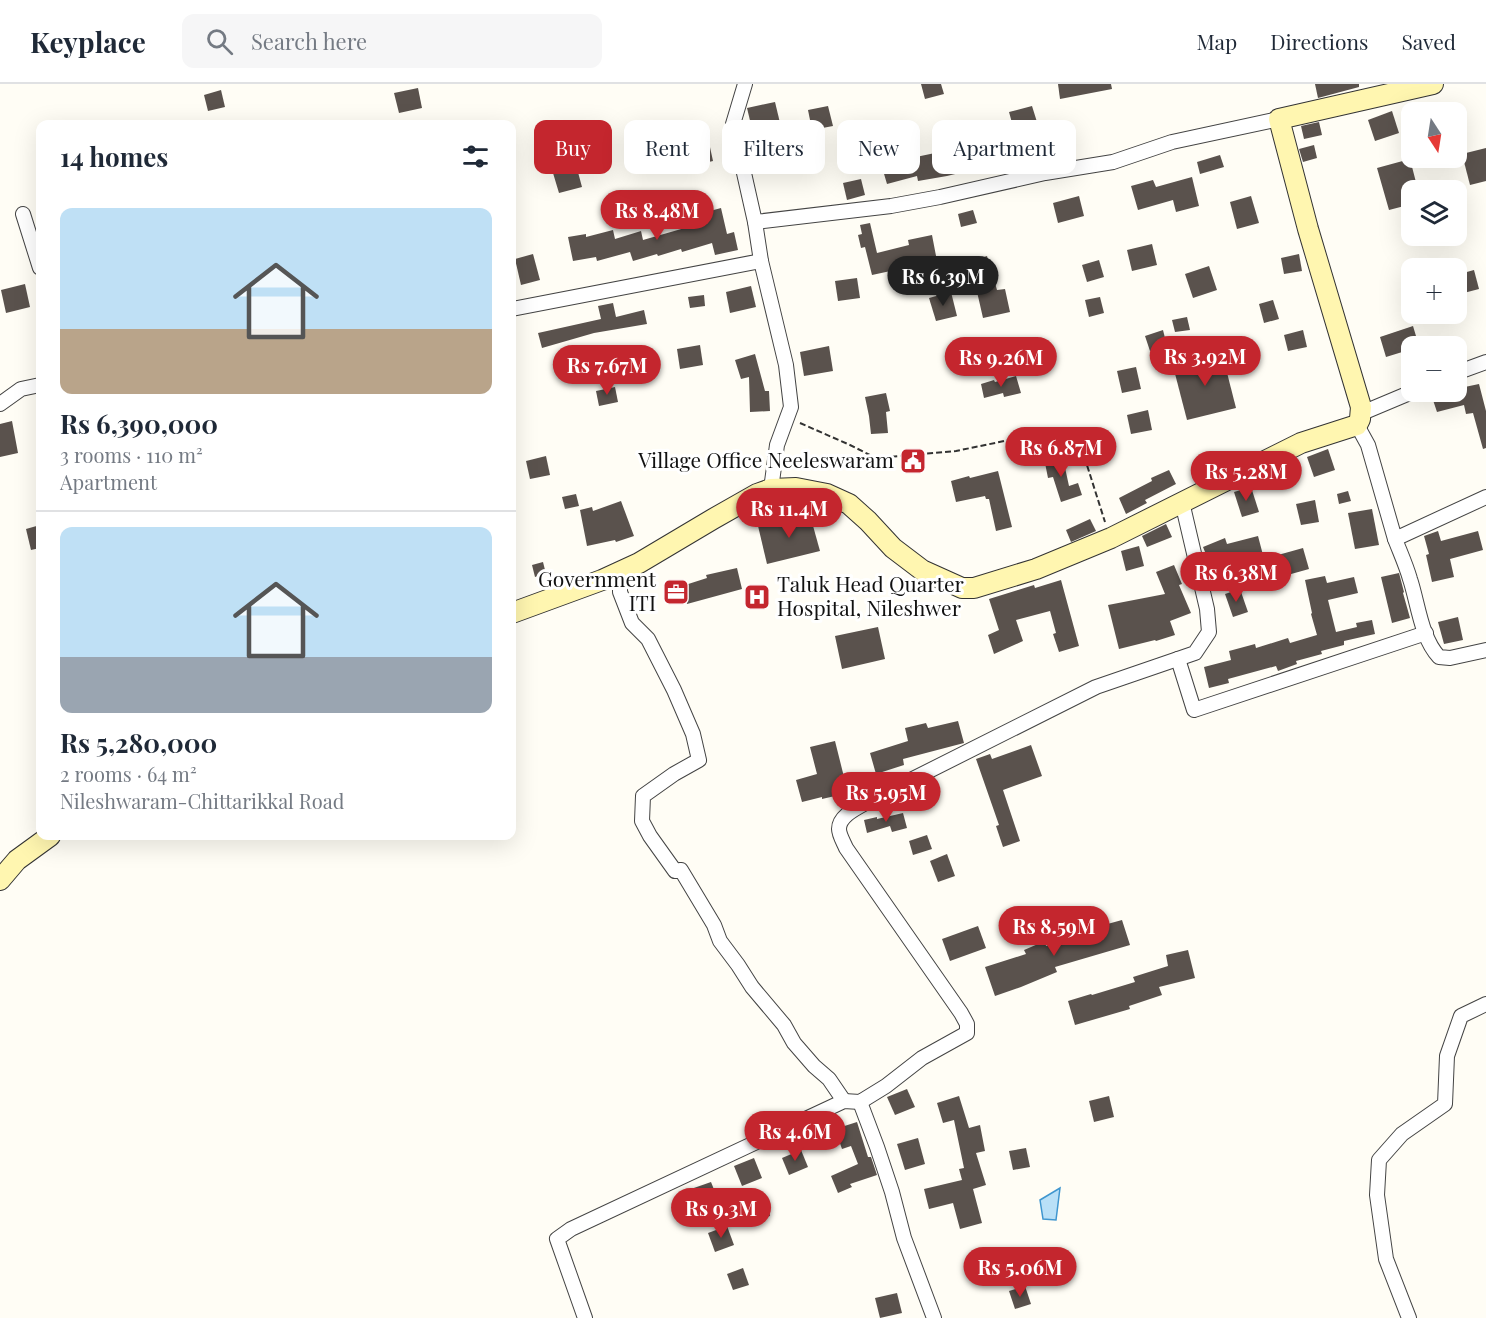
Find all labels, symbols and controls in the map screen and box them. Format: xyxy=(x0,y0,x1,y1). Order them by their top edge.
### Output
search box xyxy=(182,14,602,68)
text: Keyplace xyxy=(30,23,146,60)
icon: search xyxy=(203,25,236,58)
text: Search here xyxy=(251,26,367,56)
text: Map xyxy=(1196,27,1237,55)
text: Directions xyxy=(1270,27,1368,55)
text: Saved xyxy=(1401,27,1456,55)
north arrow xyxy=(1401,102,1467,168)
map controls xyxy=(1401,102,1467,402)
chip: Buy xyxy=(534,120,612,174)
chip: Rent xyxy=(624,120,710,174)
chip: Filters xyxy=(722,120,825,174)
chip: New xyxy=(837,120,920,174)
chip: Apartment xyxy=(932,120,1076,174)
text: 14 homes xyxy=(60,139,168,174)
icon: filters xyxy=(459,140,492,173)
button: layers xyxy=(1401,180,1467,246)
pin: Rs 8.48M xyxy=(595,190,719,241)
text: Rs 8.48M xyxy=(615,196,699,223)
icon: home xyxy=(222,247,330,355)
pin: Rs 6.39M xyxy=(881,256,1005,307)
button: + xyxy=(1401,258,1467,324)
text: Rs 6.39M xyxy=(901,262,985,289)
pin: Rs 3.92M xyxy=(1143,336,1267,387)
button: − xyxy=(1401,336,1467,402)
pin: Rs 9.26M xyxy=(939,337,1063,388)
text: Rs 3.92M xyxy=(1164,342,1246,369)
text: Rs 9.26M xyxy=(959,343,1043,370)
pin: Rs 7.67M xyxy=(545,345,669,396)
text: Rs 7.67M xyxy=(567,351,647,378)
text: Rs 6,390,000 xyxy=(60,406,218,441)
pin: Rs 6.87M xyxy=(999,427,1123,478)
text: Rs 6.87M xyxy=(1019,433,1103,460)
text: 3 rooms · 110 m² xyxy=(60,441,203,468)
place label: Village Office Neeleswaram xyxy=(637,445,894,473)
public building icon: Village Office Neeleswaram xyxy=(898,446,928,476)
pin: Rs 5.28M xyxy=(1184,451,1308,502)
text: Rs 5.28M xyxy=(1205,457,1287,484)
text: Apartment xyxy=(60,468,157,495)
pin: Rs 11.4M xyxy=(727,488,851,539)
text: Rs 11.4M xyxy=(750,494,828,521)
pin: Rs 6.38M xyxy=(1174,552,1298,603)
text: Rs 6.38M xyxy=(1194,558,1278,585)
place label: Government ITI xyxy=(538,564,657,616)
icon: home xyxy=(222,566,330,674)
place label: Taluk Head Quarter Hospital, Nileshwer xyxy=(777,569,965,621)
office icon: Government ITI xyxy=(661,577,691,607)
hospital icon: Taluk Head Quarter Hospital, Nileshwer xyxy=(742,582,772,612)
text: Rs 5,280,000 xyxy=(60,725,217,760)
text: 2 rooms · 64 m² xyxy=(60,760,197,787)
pin: Rs 5.95M xyxy=(824,772,948,823)
text: Rs 5.95M xyxy=(846,778,926,805)
text: Nileshwaram-Chittarikkal Road xyxy=(60,787,344,814)
pin: Rs 8.59M xyxy=(992,906,1116,957)
text: Rs 8.59M xyxy=(1013,912,1095,939)
pin: Rs 4.6M xyxy=(740,1111,850,1162)
text: Rs 4.6M xyxy=(759,1117,832,1144)
pin: Rs 9.3M xyxy=(666,1188,776,1239)
text: Rs 9.3M xyxy=(685,1194,757,1221)
pin: Rs 5.06M xyxy=(958,1247,1082,1298)
text: Rs 5.06M xyxy=(978,1253,1062,1280)

